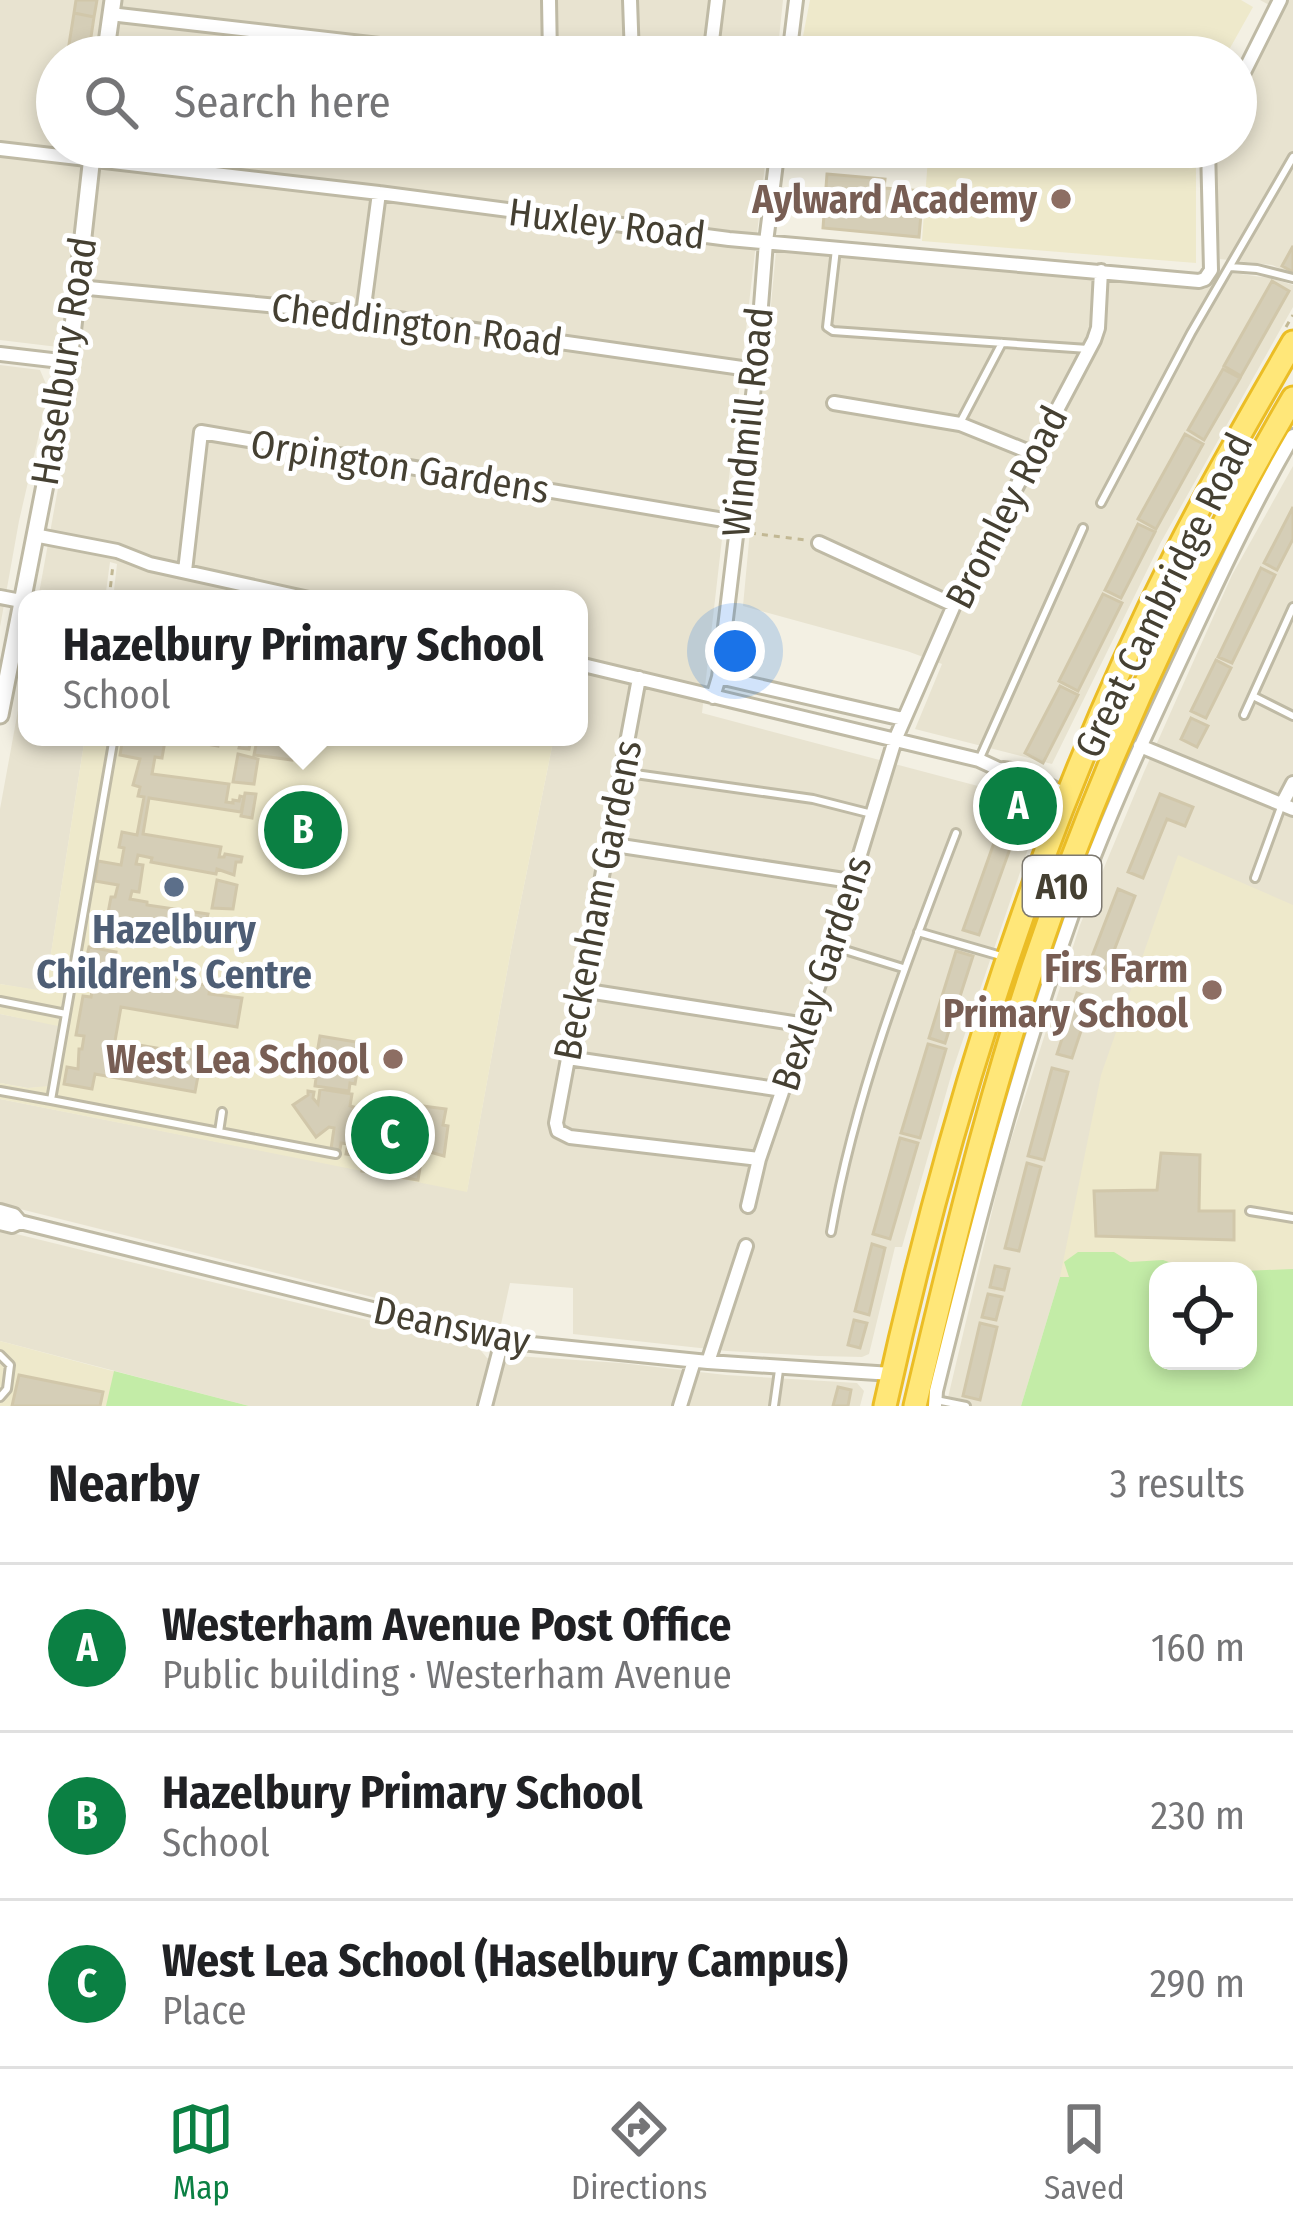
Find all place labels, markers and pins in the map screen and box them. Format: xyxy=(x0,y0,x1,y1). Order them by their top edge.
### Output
place label: Aylward Academy xyxy=(751,177,1037,223)
marker: Aylward Academy xyxy=(1048,186,1074,212)
pin: A xyxy=(979,761,1057,851)
pin: B xyxy=(264,785,342,875)
marker: Hazelbury Children's Centre xyxy=(161,874,187,900)
place label: Hazelbury Children's Centre xyxy=(36,907,312,998)
place label: Firs Farm Primary School xyxy=(943,946,1188,1037)
marker: Firs Farm Primary School xyxy=(1199,977,1225,1003)
place label: West Lea School xyxy=(106,1037,369,1083)
marker: West Lea School xyxy=(380,1046,406,1072)
pin: C xyxy=(351,1090,429,1180)

